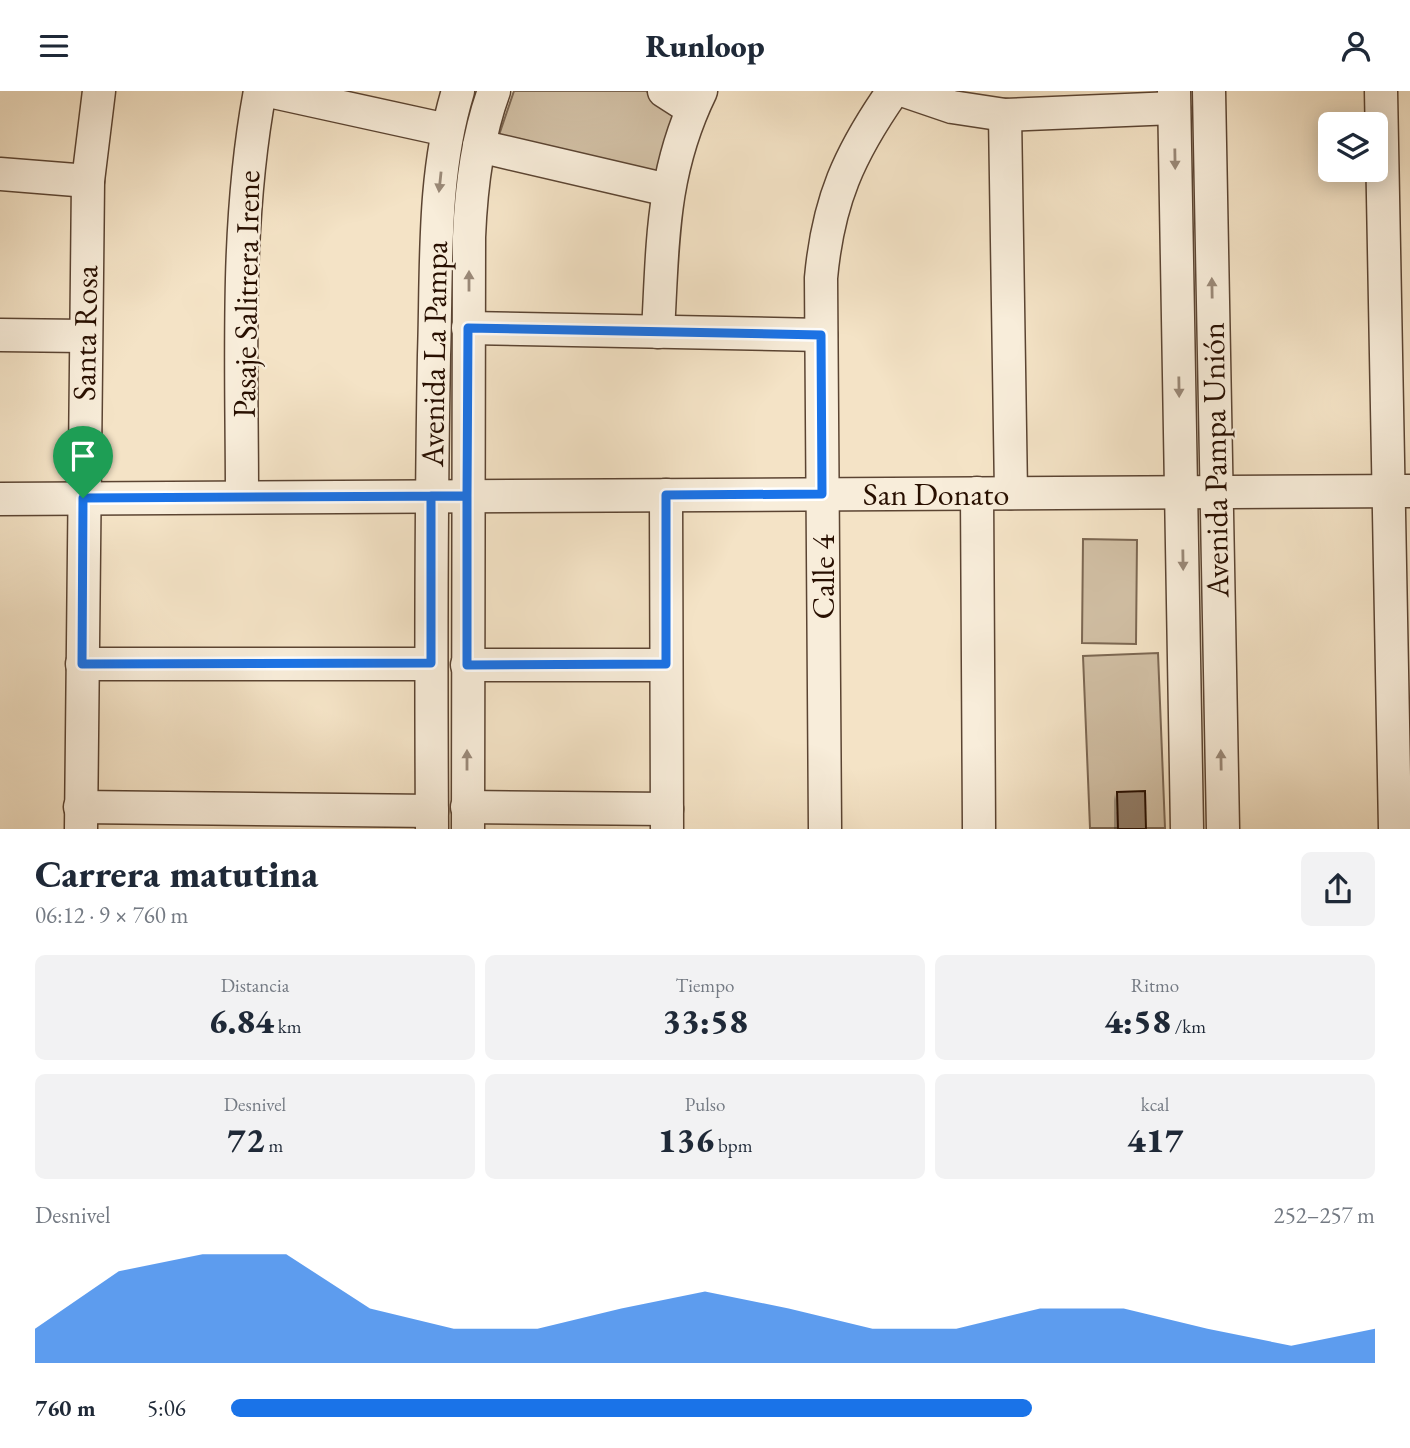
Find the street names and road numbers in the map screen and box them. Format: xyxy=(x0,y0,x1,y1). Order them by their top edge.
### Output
street label: Pasaje Salitrera Irene xyxy=(223,170,269,418)
street label: Avenida La Pampa xyxy=(411,240,457,468)
street label: Santa Rosa xyxy=(63,265,107,401)
street label: Avenida Pampa Unión xyxy=(1192,322,1238,599)
street label: San Donato xyxy=(863,473,1009,515)
street label: Calle 4 xyxy=(802,534,844,620)

